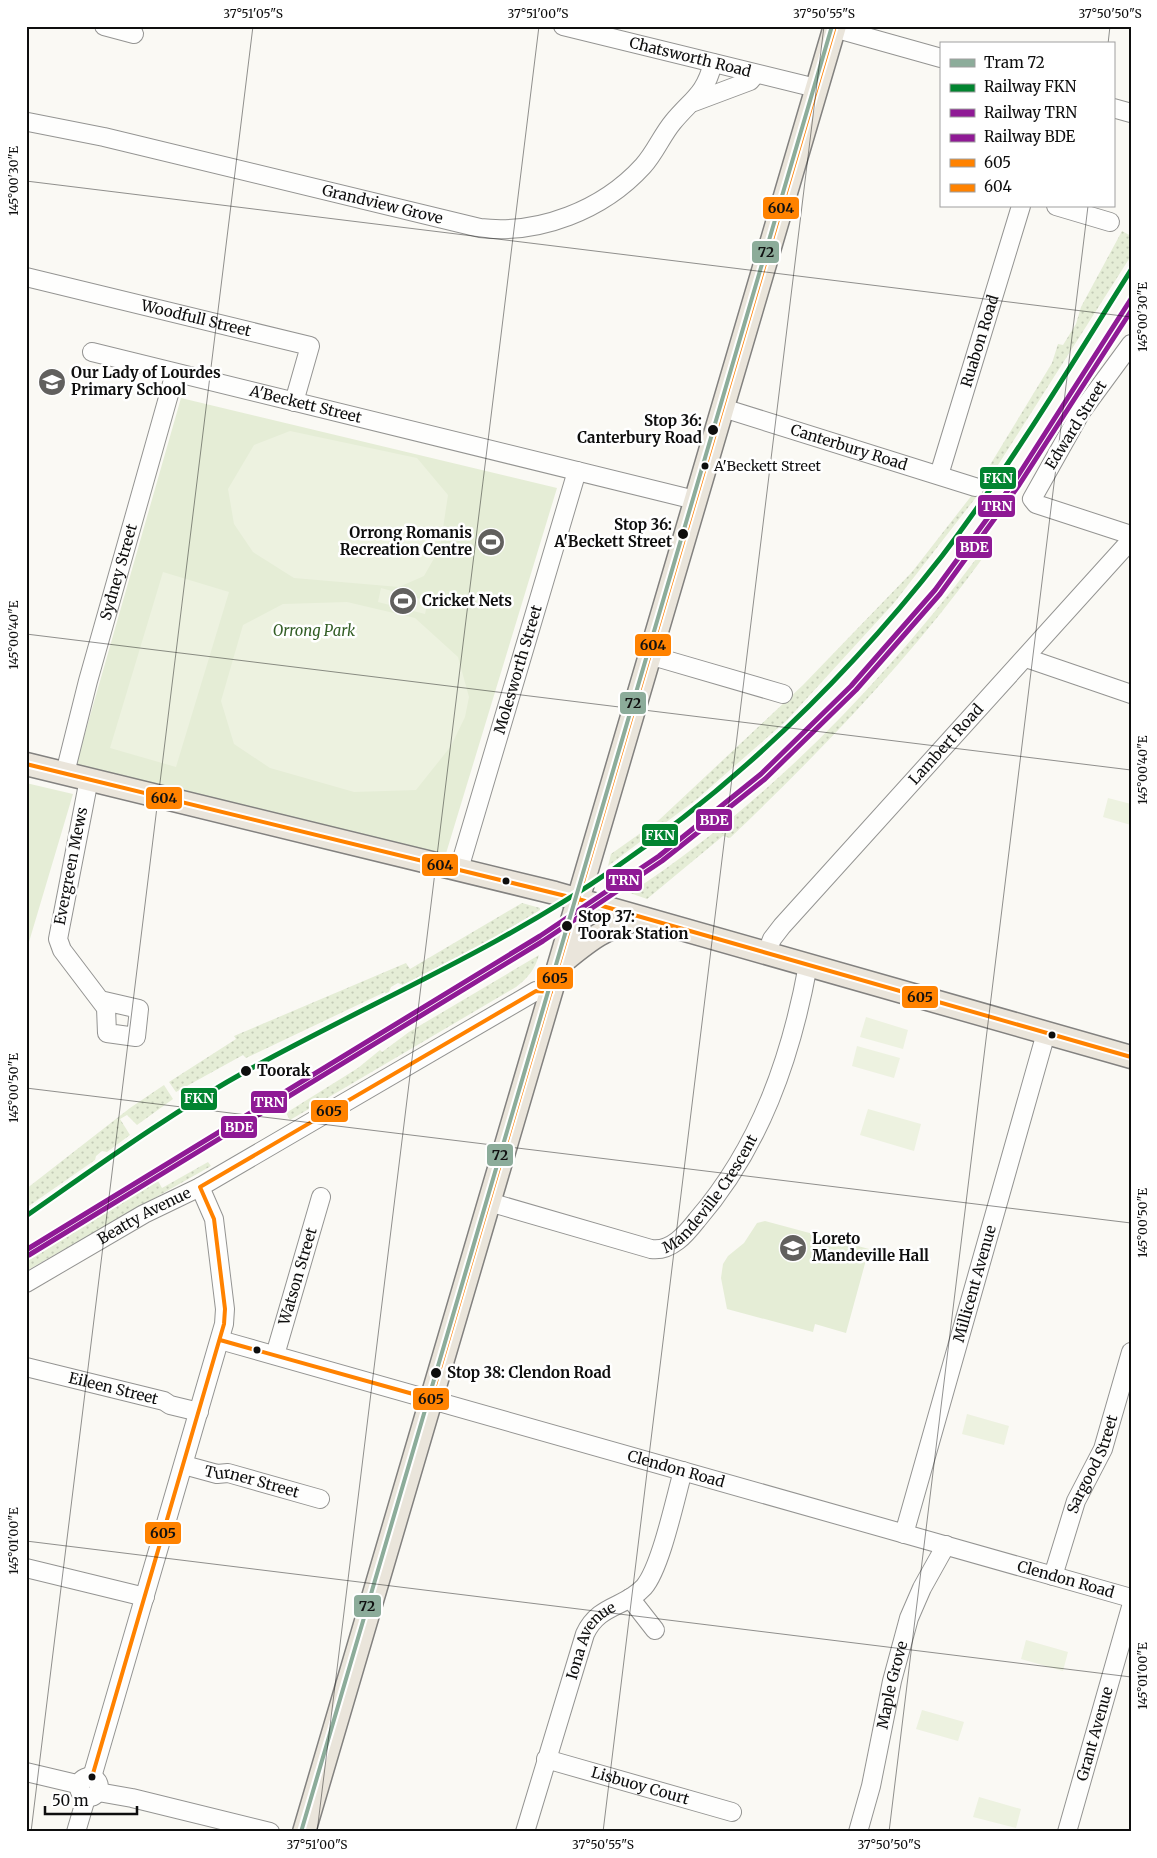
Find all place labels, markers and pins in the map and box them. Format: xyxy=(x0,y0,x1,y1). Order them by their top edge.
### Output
place label: Our Lady of Lourdes Primary School xyxy=(71,363,221,399)
school or university icon: Our Lady of Lourdes Primary School xyxy=(37,367,67,397)
place label: Stop 36: Canterbury Road xyxy=(577,411,702,447)
marker: Stop 36: Canterbury Road xyxy=(706,423,720,437)
place label: A'Beckett Street xyxy=(713,457,821,475)
marker: A'Beckett Street xyxy=(700,461,710,471)
place label: Stop 36: A'Beckett Street xyxy=(553,515,672,551)
place label: Orrong Romanis Recreation Centre xyxy=(340,523,472,559)
sports icon: Orrong Romanis Recreation Centre xyxy=(476,527,506,557)
marker: Stop 36: A'Beckett Street xyxy=(676,527,690,541)
sports icon: Cricket Nets xyxy=(388,586,418,616)
place label: Cricket Nets xyxy=(422,591,512,610)
unlabelled marker xyxy=(501,876,511,886)
place label: Stop 37: Toorak Station xyxy=(578,907,688,943)
marker: Stop 37: Toorak Station xyxy=(560,919,574,933)
unlabelled marker xyxy=(1047,1030,1057,1040)
place label: Toorak xyxy=(257,1061,311,1080)
marker: Toorak xyxy=(239,1064,253,1078)
place label: Loreto Mandeville Hall xyxy=(812,1229,929,1265)
school or university icon: Loreto Mandeville Hall xyxy=(778,1233,808,1263)
unlabelled marker xyxy=(252,1345,262,1355)
place label: Stop 38: Clendon Road xyxy=(447,1363,611,1382)
marker: Stop 38: Clendon Road xyxy=(429,1366,443,1380)
unlabelled marker xyxy=(87,1772,97,1782)

